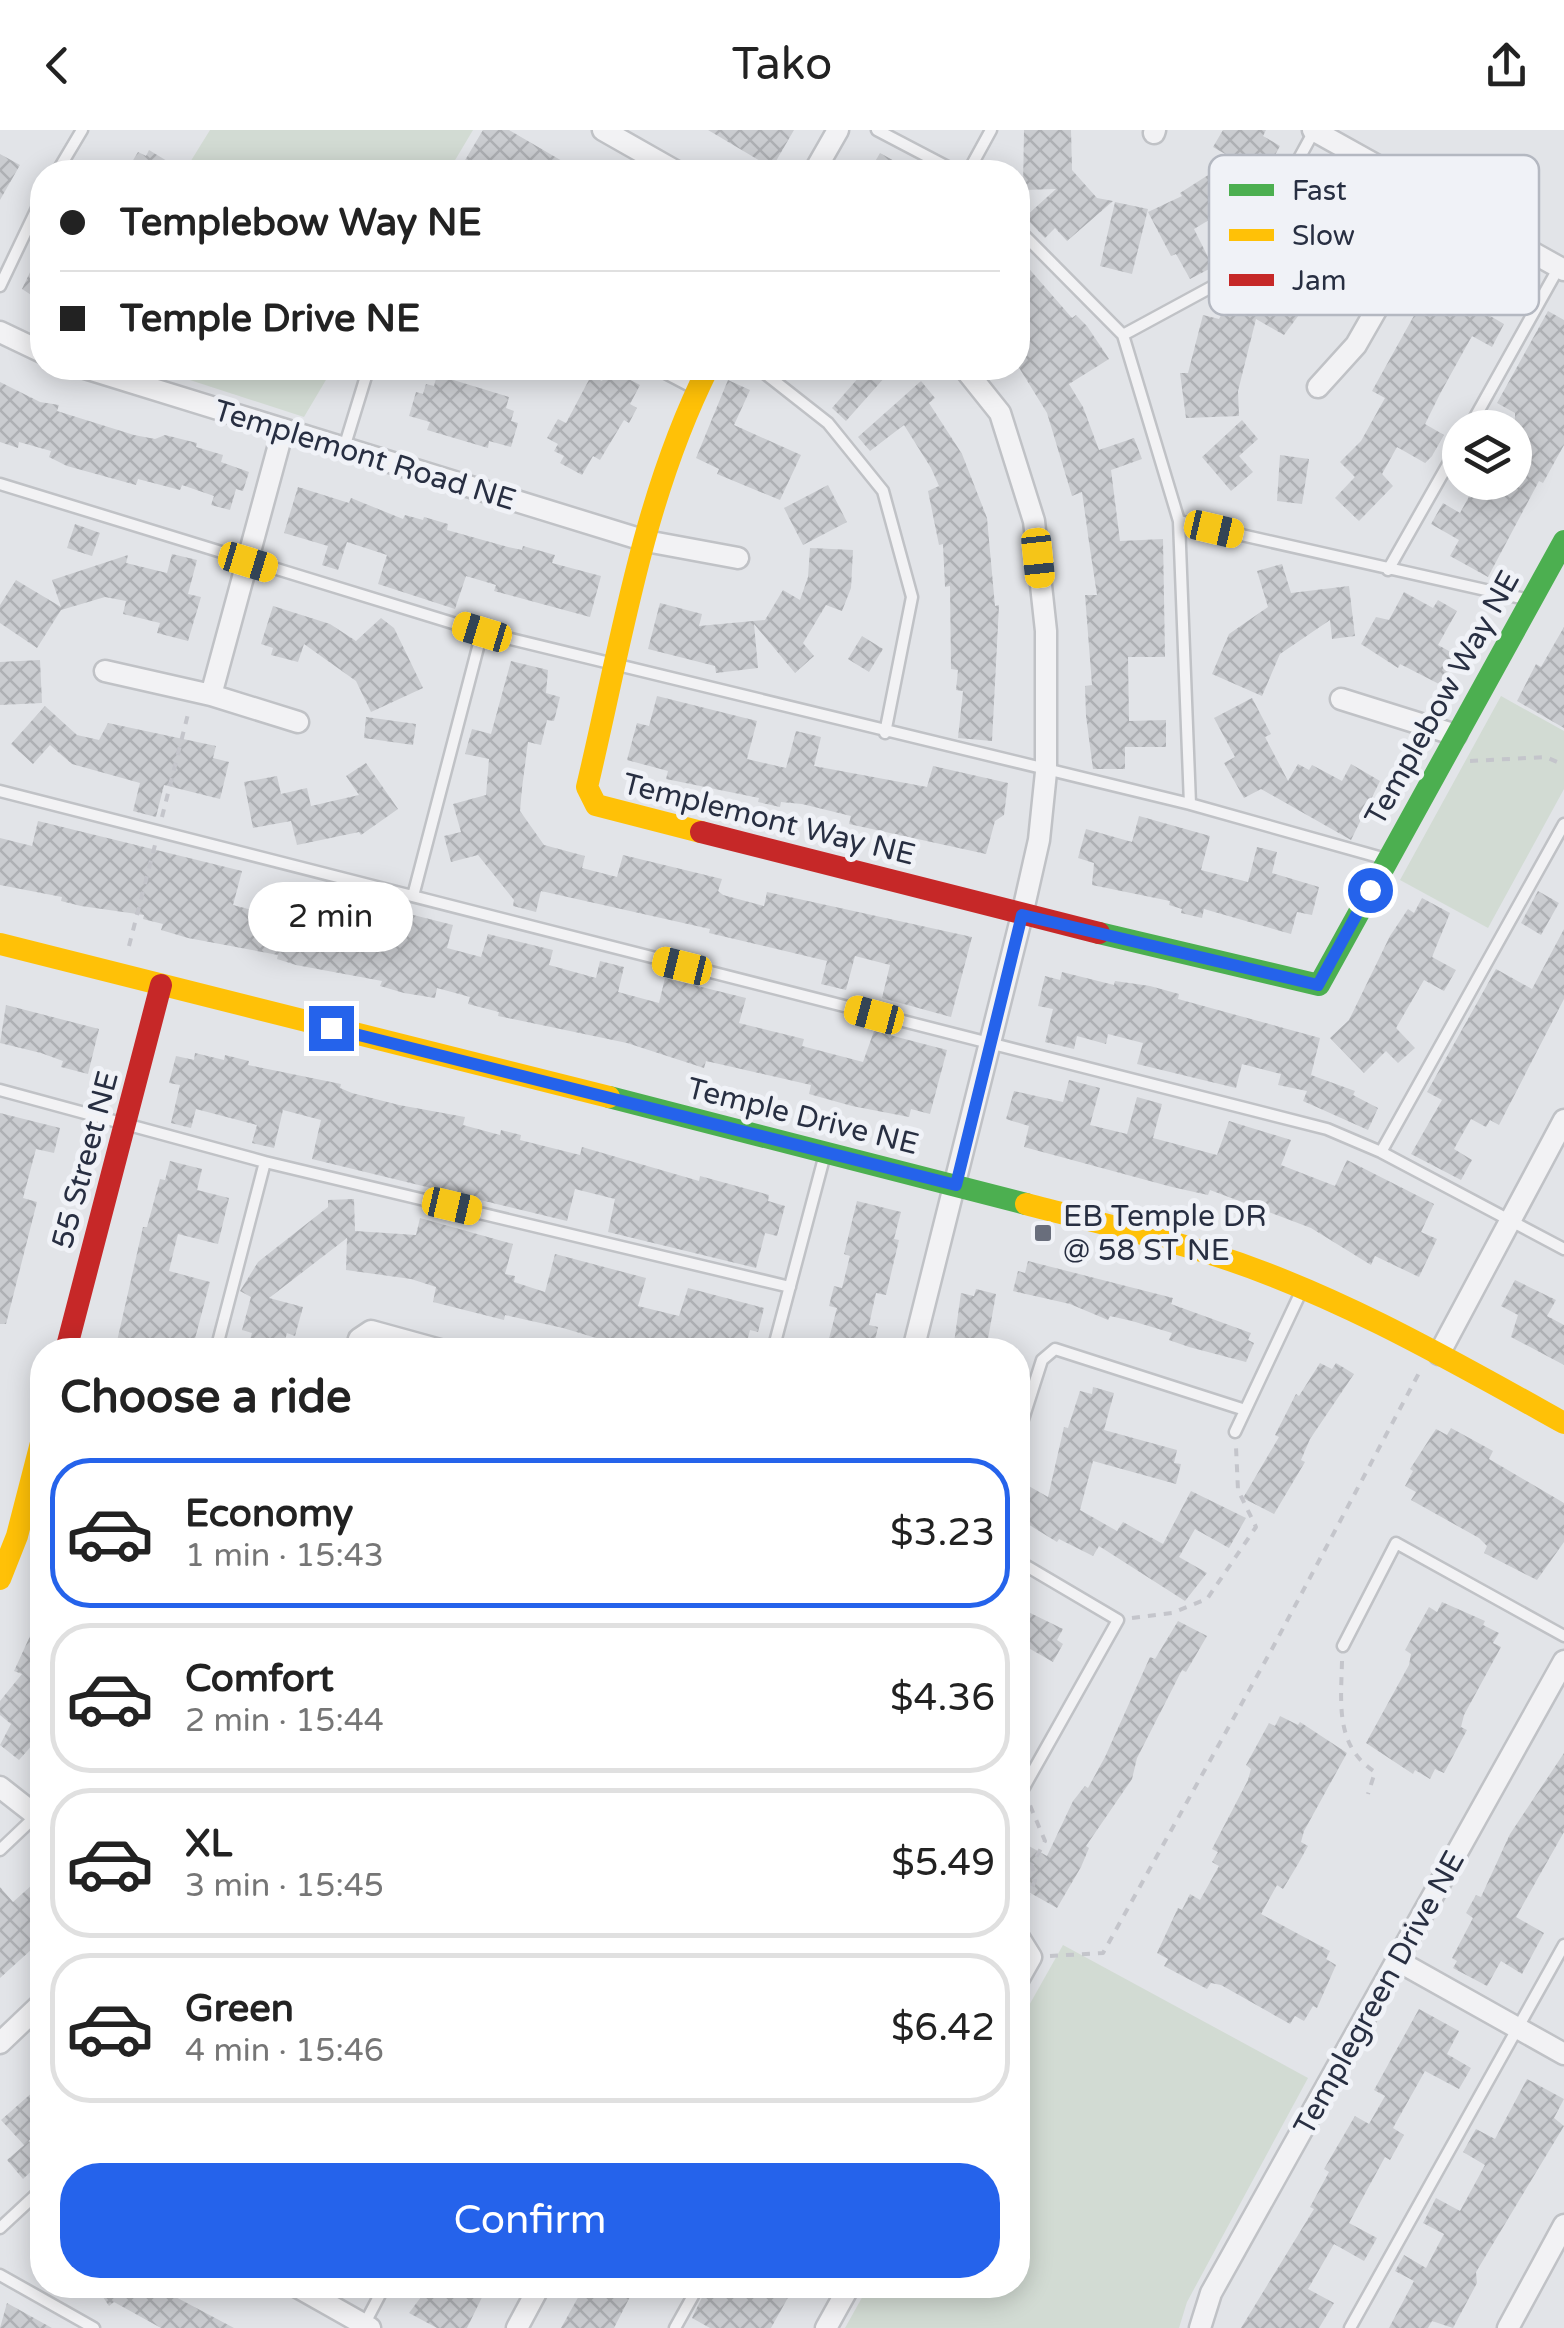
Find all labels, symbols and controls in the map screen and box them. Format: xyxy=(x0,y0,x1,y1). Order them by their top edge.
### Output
icon: back xyxy=(30,38,85,93)
text: Tako xyxy=(732,38,832,92)
icon: share xyxy=(1479,38,1534,93)
legend xyxy=(1209,155,1539,315)
text: Fast xyxy=(1292,174,1347,208)
text: Templebow Way NE xyxy=(120,200,482,246)
text: Slow xyxy=(1292,219,1355,253)
text: Jam xyxy=(1292,264,1347,298)
text: Temple Drive NE xyxy=(120,296,420,342)
street label: Templemont Road NE xyxy=(209,392,520,519)
map controls xyxy=(1442,410,1532,500)
button: layers xyxy=(1442,410,1532,500)
car xyxy=(1181,508,1247,550)
car xyxy=(1020,527,1056,589)
car xyxy=(215,539,281,585)
street label: Templebow Way NE xyxy=(1357,564,1528,832)
car xyxy=(449,609,515,655)
street label: Templemont Way NE xyxy=(619,765,919,874)
route start xyxy=(1348,868,1393,913)
callout: 2 min xyxy=(248,883,414,953)
text: 2 min xyxy=(288,898,373,936)
car xyxy=(649,944,715,988)
car xyxy=(841,993,907,1037)
route end xyxy=(309,1006,354,1051)
street label: 55 Street NE xyxy=(44,1067,127,1253)
street label: Temple Drive NE xyxy=(683,1070,922,1163)
car xyxy=(419,1185,485,1227)
place label: EB Temple DR @ 58 ST NE xyxy=(1063,1198,1267,1269)
marker: EB Temple DR @ 58 ST NE xyxy=(1032,1222,1054,1244)
text: Choose a ride xyxy=(60,1371,351,1425)
icon: car xyxy=(65,1488,155,1578)
text: Economy xyxy=(185,1491,353,1537)
text: $3.23 xyxy=(890,1510,995,1556)
text: 1 min · 15:43 xyxy=(185,1537,384,1575)
icon: car xyxy=(65,1653,155,1743)
text: Comfort xyxy=(185,1656,334,1702)
text: $4.36 xyxy=(890,1675,995,1721)
text: 2 min · 15:44 xyxy=(185,1702,384,1740)
icon: car xyxy=(65,1818,155,1908)
text: XL xyxy=(185,1821,232,1867)
text: $5.49 xyxy=(891,1840,995,1886)
street label: Templegreen Drive NE xyxy=(1286,1845,1473,2142)
text: 3 min · 15:45 xyxy=(185,1867,384,1905)
icon: car xyxy=(65,1983,155,2073)
text: Green xyxy=(185,1986,294,2032)
text: $6.42 xyxy=(891,2005,995,2051)
text: 4 min · 15:46 xyxy=(185,2032,384,2070)
button: Confirm xyxy=(60,2163,1000,2278)

